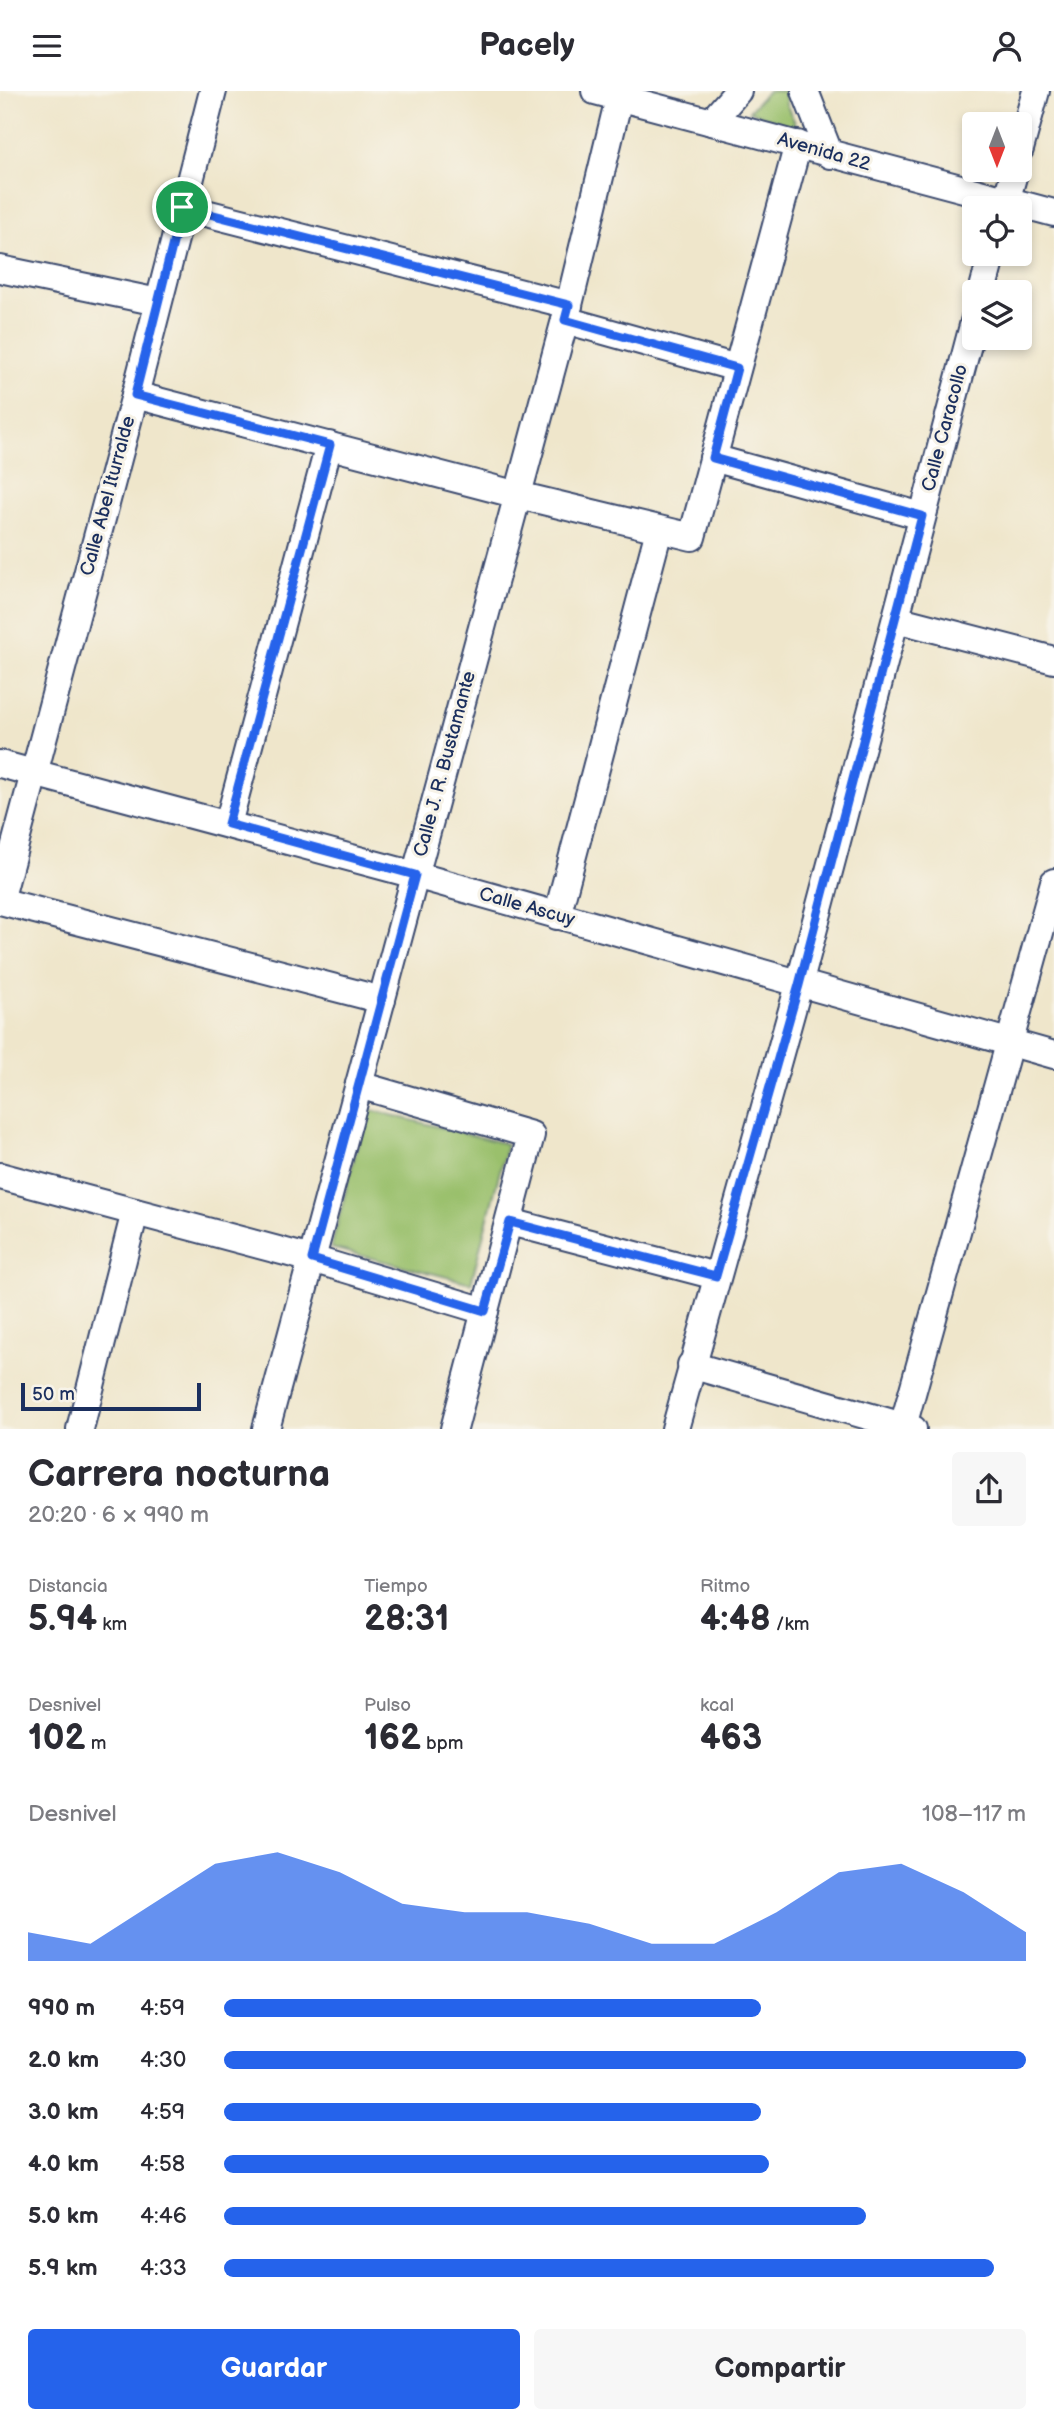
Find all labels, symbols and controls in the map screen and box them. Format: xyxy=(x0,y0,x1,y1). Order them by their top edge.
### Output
text: Pacely xyxy=(479,26,575,65)
icon: menu xyxy=(28,27,66,65)
icon: person xyxy=(988,27,1026,65)
north arrow xyxy=(962,112,1032,182)
map controls xyxy=(962,112,1032,350)
street label: Avenida 22 xyxy=(775,128,874,176)
pin xyxy=(152,177,212,237)
icon: arrive xyxy=(163,188,201,226)
button: locate xyxy=(962,196,1032,266)
button: layers xyxy=(962,280,1032,350)
street label: Calle Caracollo xyxy=(917,362,973,494)
street label: Calle Abel Iturralde xyxy=(76,414,140,578)
street label: Calle J. R. Bustamante xyxy=(409,669,481,859)
street label: Calle Ascuy xyxy=(476,882,578,932)
scale bar xyxy=(21,1380,201,1412)
text: 50 m xyxy=(32,1383,75,1406)
text: Carrera nocturna xyxy=(28,1452,330,1497)
button: share xyxy=(952,1452,1026,1526)
text: 20:20 · 6 × 990 m xyxy=(28,1501,209,1529)
text: Distancia xyxy=(28,1575,108,1598)
text: Tiempo xyxy=(364,1575,428,1598)
text: Ritmo xyxy=(700,1575,750,1598)
text: 5.94 xyxy=(28,1598,97,1641)
text: 28:31 xyxy=(364,1598,450,1641)
text: 4:48 xyxy=(700,1598,771,1641)
text: km xyxy=(97,1613,127,1636)
text: /km xyxy=(771,1613,809,1636)
text: Desnivel xyxy=(28,1694,101,1717)
text: Pulso xyxy=(364,1694,411,1717)
text: kcal xyxy=(700,1694,734,1717)
text: 102 xyxy=(28,1717,86,1760)
text: 162 xyxy=(364,1717,421,1760)
text: 463 xyxy=(700,1717,762,1760)
text: m xyxy=(86,1732,106,1755)
text: bpm xyxy=(421,1732,463,1755)
text: Desnivel xyxy=(28,1800,117,1828)
text: 108–117 m xyxy=(922,1800,1026,1828)
text: 990 m xyxy=(28,1994,95,2022)
text: 4:59 xyxy=(140,1994,185,2022)
text: 2.0 km xyxy=(28,2046,99,2074)
text: 4:30 xyxy=(140,2046,186,2074)
text: 3.0 km xyxy=(28,2098,99,2126)
text: 4:59 xyxy=(140,2098,185,2126)
text: 4.0 km xyxy=(28,2150,99,2178)
text: 4:58 xyxy=(140,2150,185,2178)
text: 5.0 km xyxy=(28,2202,99,2230)
text: 4:46 xyxy=(140,2202,187,2230)
text: 5.9 km xyxy=(28,2254,98,2282)
text: 4:33 xyxy=(140,2254,187,2282)
button: Guardar xyxy=(28,2329,520,2409)
button: Compartir xyxy=(534,2329,1026,2409)

